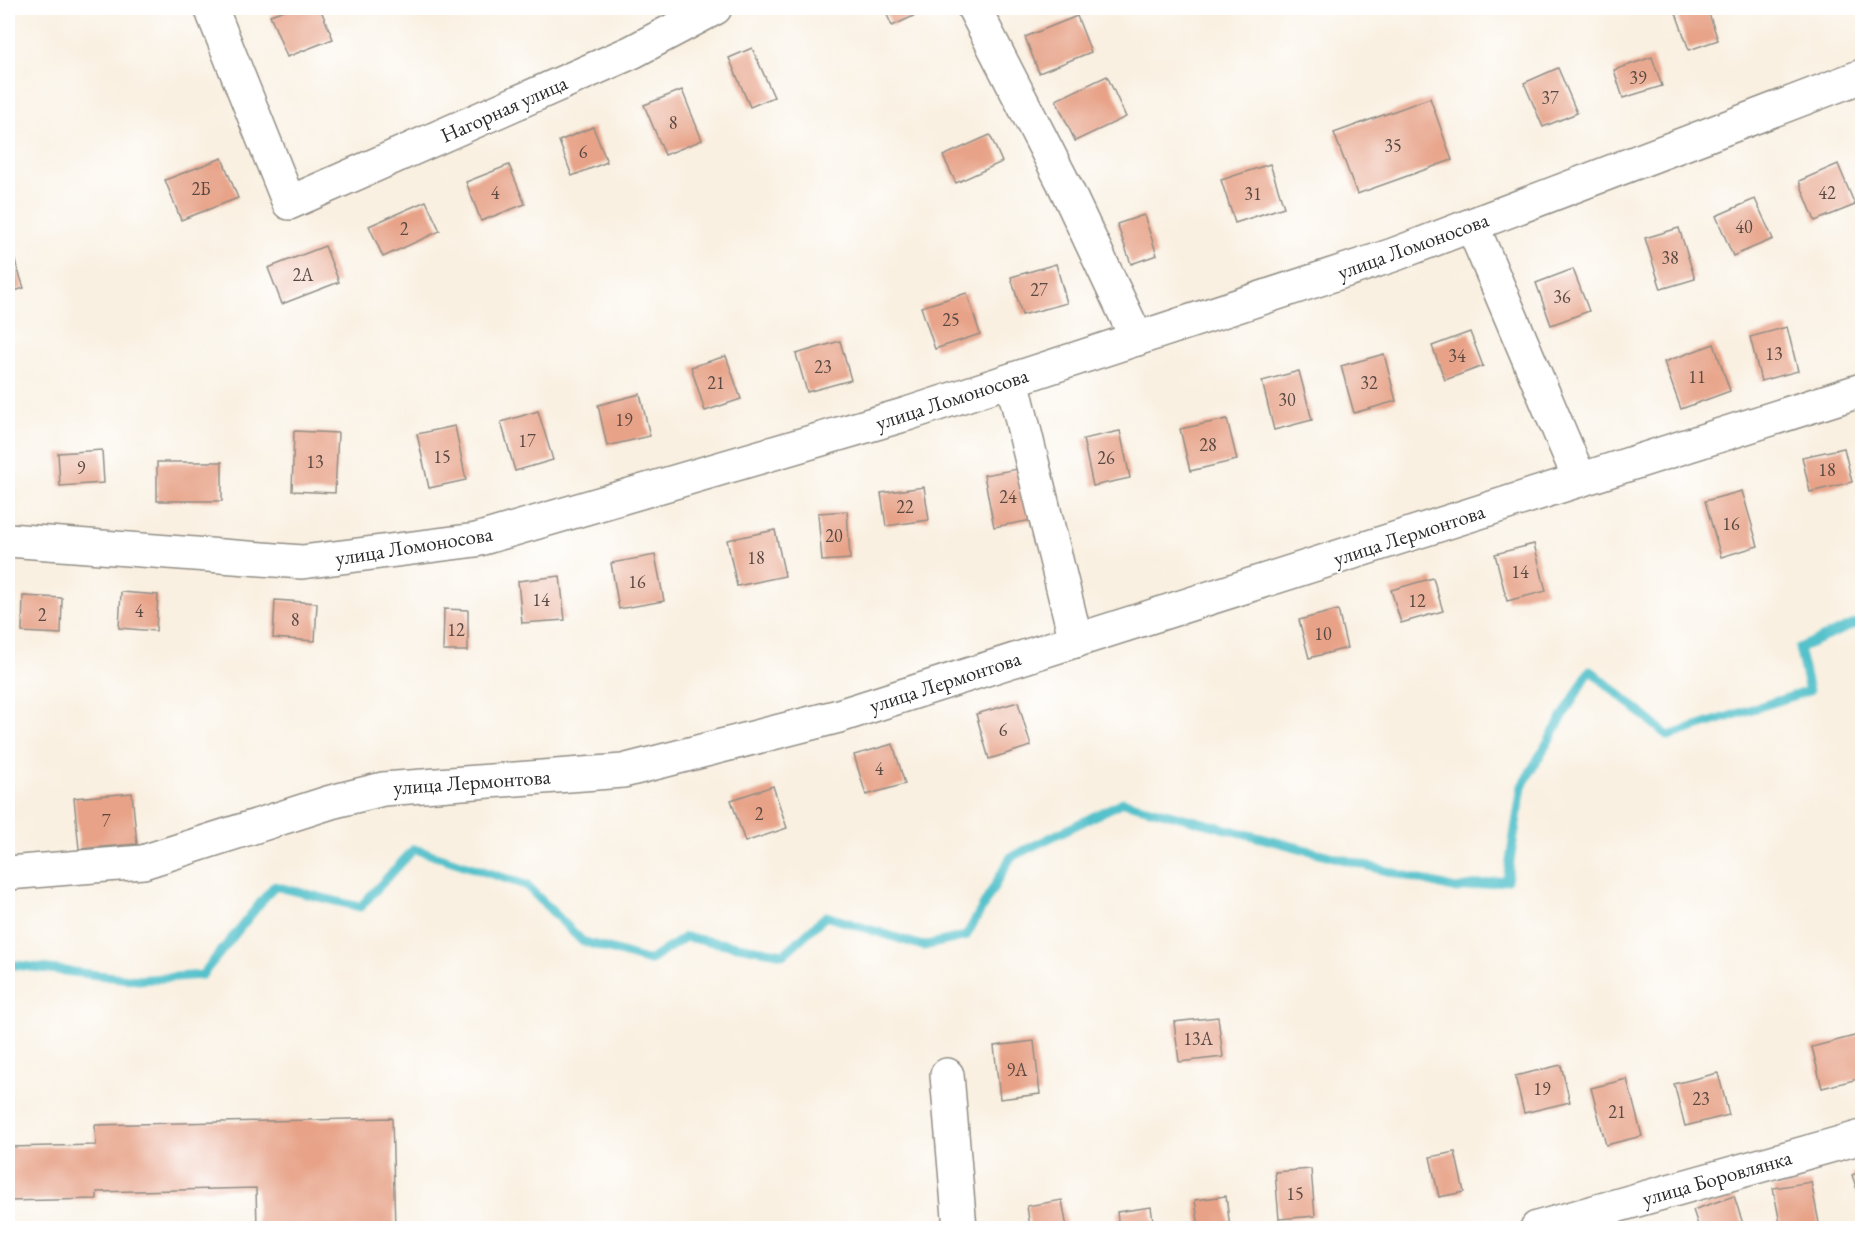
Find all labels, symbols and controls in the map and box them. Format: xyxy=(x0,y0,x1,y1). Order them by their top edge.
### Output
house number: 39 xyxy=(1629,66,1647,89)
street label: Нагорная улица xyxy=(436,68,572,149)
house number: 37 xyxy=(1541,86,1559,109)
house number: 8 xyxy=(669,111,677,134)
house number: 35 xyxy=(1384,134,1402,157)
house number: 6 xyxy=(579,140,588,163)
house number: 2Б xyxy=(191,177,211,200)
house number: 4 xyxy=(491,181,500,204)
house number: 42 xyxy=(1818,181,1836,204)
house number: 31 xyxy=(1244,182,1262,205)
street label: улица Ломоносова xyxy=(1333,205,1493,285)
house number: 40 xyxy=(1735,215,1753,238)
house number: 2 xyxy=(400,217,409,240)
house number: 38 xyxy=(1661,246,1679,269)
house number: 2А xyxy=(292,263,314,286)
house number: 27 xyxy=(1030,278,1048,301)
house number: 36 xyxy=(1553,285,1571,308)
house number: 25 xyxy=(942,308,960,331)
house number: 13 xyxy=(1765,342,1783,365)
house number: 34 xyxy=(1448,344,1466,367)
house number: 23 xyxy=(814,355,832,378)
street label: улица Ломоносова xyxy=(872,361,1032,436)
house number: 11 xyxy=(1688,365,1706,388)
house number: 21 xyxy=(707,371,725,394)
house number: 32 xyxy=(1360,371,1378,394)
house number: 30 xyxy=(1278,388,1296,411)
house number: 19 xyxy=(615,408,633,431)
house number: 17 xyxy=(518,429,536,452)
house number: 28 xyxy=(1199,433,1217,456)
house number: 15 xyxy=(433,445,451,468)
house number: 26 xyxy=(1097,446,1115,469)
house number: 13 xyxy=(306,450,324,473)
house number: 9 xyxy=(77,456,86,479)
house number: 18 xyxy=(1818,458,1836,481)
house number: 24 xyxy=(999,485,1017,508)
house number: 22 xyxy=(896,495,914,518)
street label: улица Лермонтова xyxy=(1330,497,1489,572)
house number: 16 xyxy=(1722,512,1740,535)
street label: улица Ломоносова xyxy=(333,520,495,571)
house number: 20 xyxy=(825,524,843,547)
house number: 18 xyxy=(747,546,765,569)
house number: 14 xyxy=(1511,560,1529,583)
house number: 16 xyxy=(628,570,646,593)
house number: 14 xyxy=(532,588,550,611)
house number: 12 xyxy=(1408,589,1426,612)
house number: 4 xyxy=(135,599,144,622)
house number: 2 xyxy=(38,603,47,626)
house number: 8 xyxy=(291,608,299,631)
house number: 12 xyxy=(447,618,465,641)
house number: 10 xyxy=(1314,622,1332,645)
street label: улица Лермонтова xyxy=(866,644,1025,719)
house number: 6 xyxy=(999,718,1008,741)
house number: 4 xyxy=(875,757,884,780)
street label: улица Лермонтова xyxy=(392,762,552,800)
house number: 2 xyxy=(755,802,764,825)
house number: 7 xyxy=(102,809,111,832)
house number: 13А xyxy=(1183,1027,1213,1050)
house number: 9А xyxy=(1006,1058,1028,1081)
house number: 19 xyxy=(1533,1077,1551,1100)
house number: 23 xyxy=(1692,1087,1710,1110)
house number: 21 xyxy=(1608,1100,1626,1123)
street label: улица Боровлянка xyxy=(1639,1143,1795,1212)
house number: 15 xyxy=(1286,1182,1304,1205)

